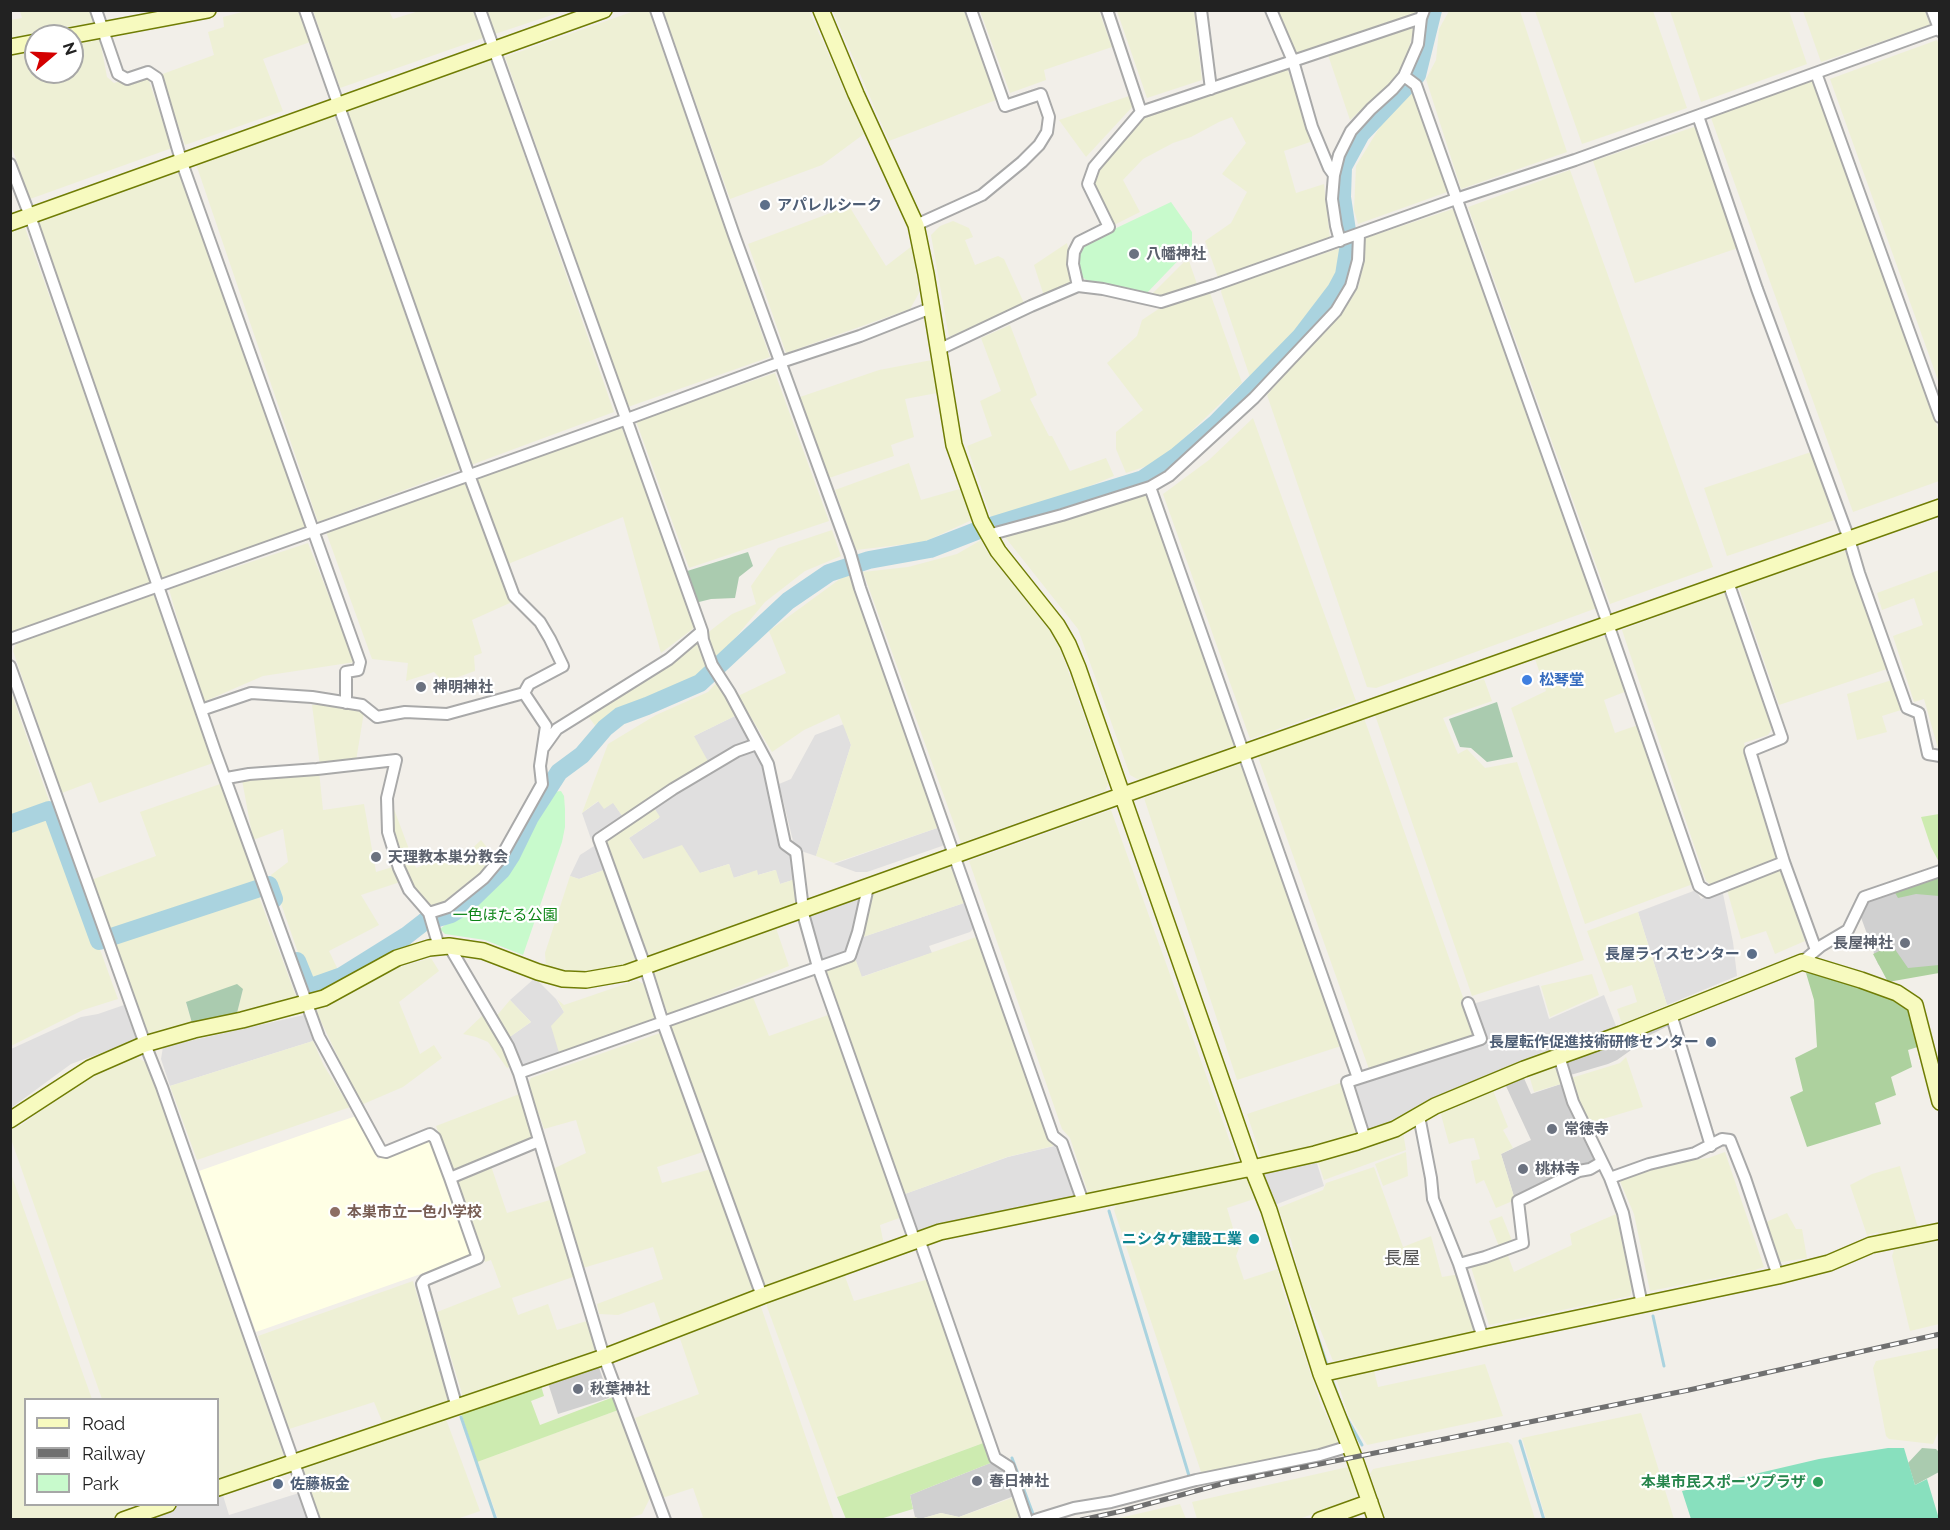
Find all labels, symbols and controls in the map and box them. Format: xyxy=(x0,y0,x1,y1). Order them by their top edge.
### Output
north arrow xyxy=(24,24,84,84)
text: N xyxy=(59,40,81,57)
place label: アパレルシーク xyxy=(777,196,882,214)
marker: アパレルシーク xyxy=(758,198,772,212)
place label: 八幡神社 xyxy=(1146,245,1206,263)
marker: 八幡神社 xyxy=(1127,247,1141,261)
place label: 松琴堂 xyxy=(1539,671,1584,689)
marker: 松琴堂 xyxy=(1520,673,1534,687)
place label: 神明神社 xyxy=(433,678,493,696)
marker: 神明神社 xyxy=(414,680,428,694)
place label: 天理教本巣分教会 xyxy=(388,848,508,866)
marker: 天理教本巣分教会 xyxy=(369,850,383,864)
park label: 一色ほたる公園 xyxy=(453,906,557,924)
place label: 長屋神社 xyxy=(1833,934,1893,952)
marker: 長屋神社 xyxy=(1898,936,1912,950)
place label: 長屋ライスセンター xyxy=(1605,945,1740,963)
marker: 長屋ライスセンター xyxy=(1745,947,1759,961)
place label: 長屋転作促進技術研修センター xyxy=(1489,1033,1699,1051)
marker: 長屋転作促進技術研修センター xyxy=(1704,1035,1718,1049)
place label: 常徳寺 xyxy=(1564,1120,1609,1138)
marker: 常徳寺 xyxy=(1545,1122,1559,1136)
place label: 桃林寺 xyxy=(1535,1160,1580,1178)
marker: 桃林寺 xyxy=(1516,1162,1530,1176)
place label: 本巣市立一色小学校 xyxy=(347,1203,482,1221)
marker: 本巣市立一色小学校 xyxy=(328,1205,342,1219)
place label: ニシタケ建設工業 xyxy=(1122,1230,1242,1248)
marker: ニシタケ建設工業 xyxy=(1247,1232,1261,1246)
district label: 長屋 xyxy=(1384,1248,1420,1270)
place label: 秋葉神社 xyxy=(590,1380,650,1398)
marker: 秋葉神社 xyxy=(571,1382,585,1396)
legend xyxy=(24,1398,219,1506)
text: Road xyxy=(82,1413,125,1434)
text: Railway xyxy=(82,1443,146,1464)
place label: 春日神社 xyxy=(989,1472,1049,1490)
text: Park xyxy=(82,1473,119,1494)
place label: 本巣市民スポーツプラザ xyxy=(1641,1473,1806,1491)
marker: 春日神社 xyxy=(970,1474,984,1488)
place label: 佐藤板金 xyxy=(290,1475,350,1493)
marker: 本巣市民スポーツプラザ xyxy=(1811,1475,1825,1489)
marker: 佐藤板金 xyxy=(271,1477,285,1491)

